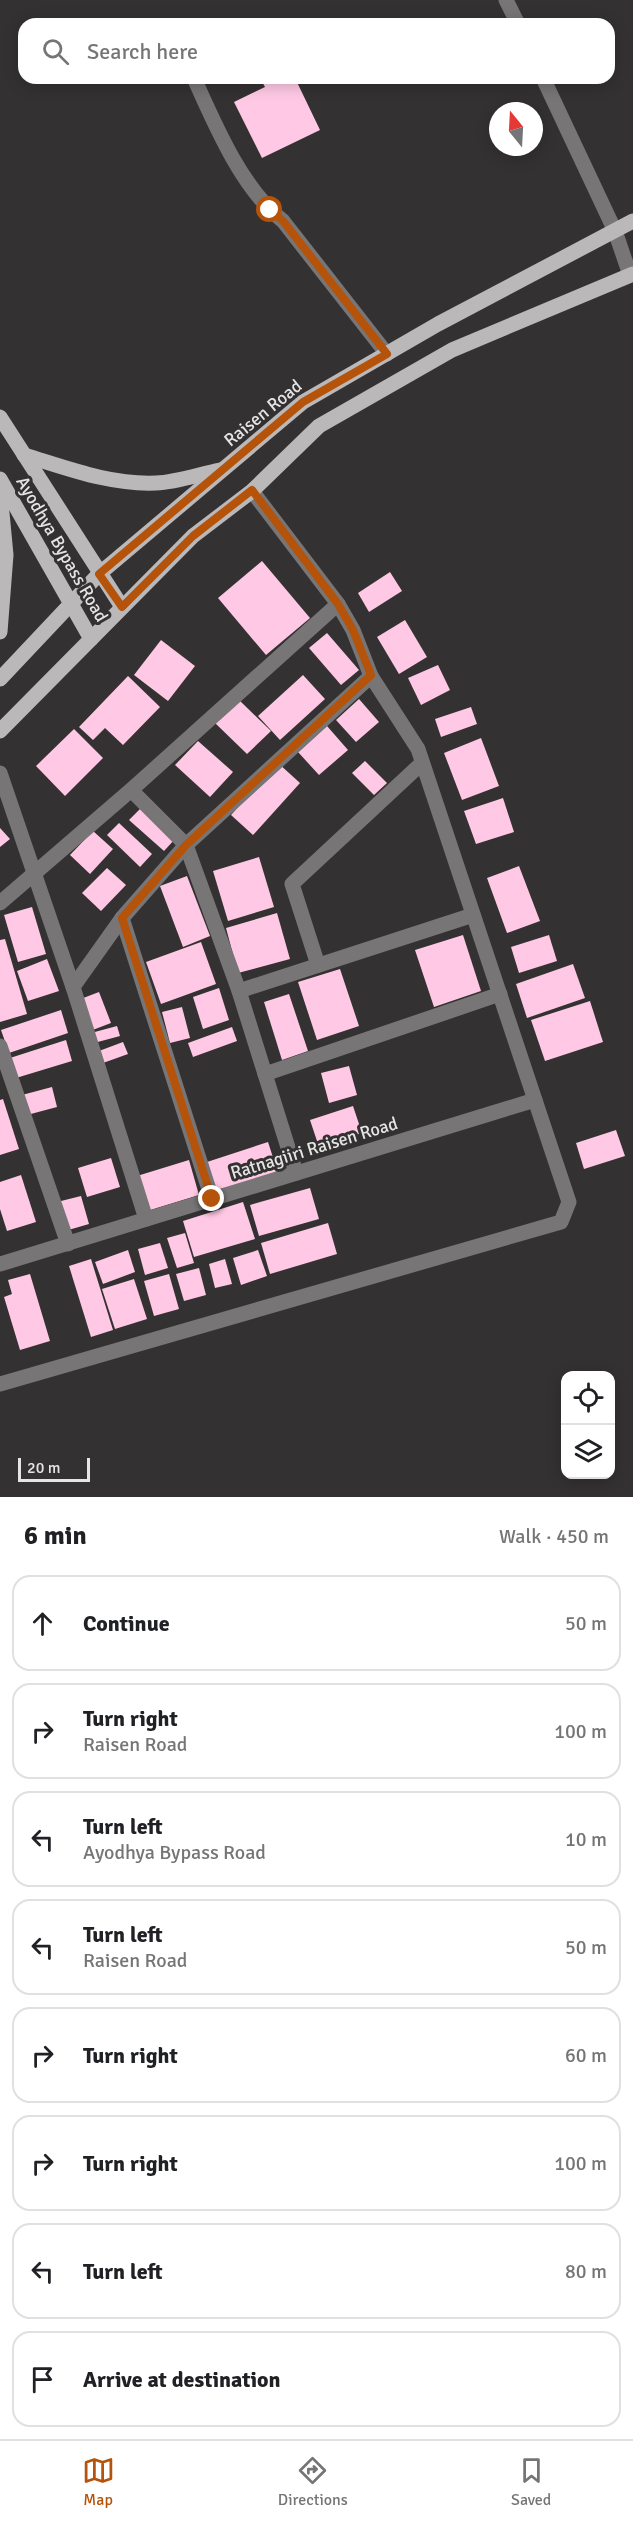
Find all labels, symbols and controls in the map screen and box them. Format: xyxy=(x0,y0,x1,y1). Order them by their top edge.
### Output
search box xyxy=(18,18,615,84)
icon: search xyxy=(39,35,72,68)
text: Search here xyxy=(87,38,198,65)
north arrow xyxy=(489,102,543,156)
route start xyxy=(256,196,282,222)
street label: Raisen Road xyxy=(220,375,306,451)
street label: Ayodhya Bypass Road xyxy=(11,472,113,626)
street label: Ratnagiiri Raisen Road xyxy=(228,1112,400,1184)
route end xyxy=(198,1185,224,1211)
map controls xyxy=(561,1371,615,1479)
button: locate xyxy=(561,1371,615,1425)
button: layers xyxy=(561,1425,615,1479)
scale bar xyxy=(18,1455,90,1482)
text: 20 m xyxy=(27,1458,61,1478)
text: 6 min xyxy=(24,1520,87,1552)
text: Walk · 450 m xyxy=(499,1524,609,1549)
icon: ahead xyxy=(26,1607,59,1640)
text: Continue xyxy=(83,1610,170,1637)
text: 50 m xyxy=(565,1611,607,1636)
text: Turn right xyxy=(83,1705,178,1732)
icon: right xyxy=(26,1715,59,1748)
text: 100 m xyxy=(554,1719,607,1744)
text: Raisen Road xyxy=(83,1732,187,1757)
text: Turn left xyxy=(83,1813,163,1840)
icon: left xyxy=(26,1823,59,1856)
text: 10 m xyxy=(565,1827,607,1852)
text: Ayodhya Bypass Road xyxy=(83,1840,266,1865)
text: Turn left xyxy=(83,1921,163,1948)
icon: left xyxy=(26,1931,59,1964)
text: 50 m xyxy=(565,1935,607,1960)
text: Raisen Road xyxy=(83,1948,187,1973)
icon: right xyxy=(26,2039,59,2072)
text: Turn right xyxy=(83,2042,178,2069)
text: 60 m xyxy=(565,2043,607,2068)
icon: right xyxy=(26,2147,59,2180)
text: Turn right xyxy=(83,2150,178,2177)
text: 100 m xyxy=(554,2151,607,2176)
icon: left xyxy=(26,2255,59,2288)
text: Turn left xyxy=(83,2258,163,2285)
text: 80 m xyxy=(565,2259,607,2284)
icon: arrive xyxy=(26,2363,59,2396)
text: Arrive at destination xyxy=(83,2366,280,2393)
tab: Map xyxy=(82,2454,115,2510)
tab: Directions xyxy=(278,2454,348,2510)
tab: Saved xyxy=(511,2454,551,2510)

